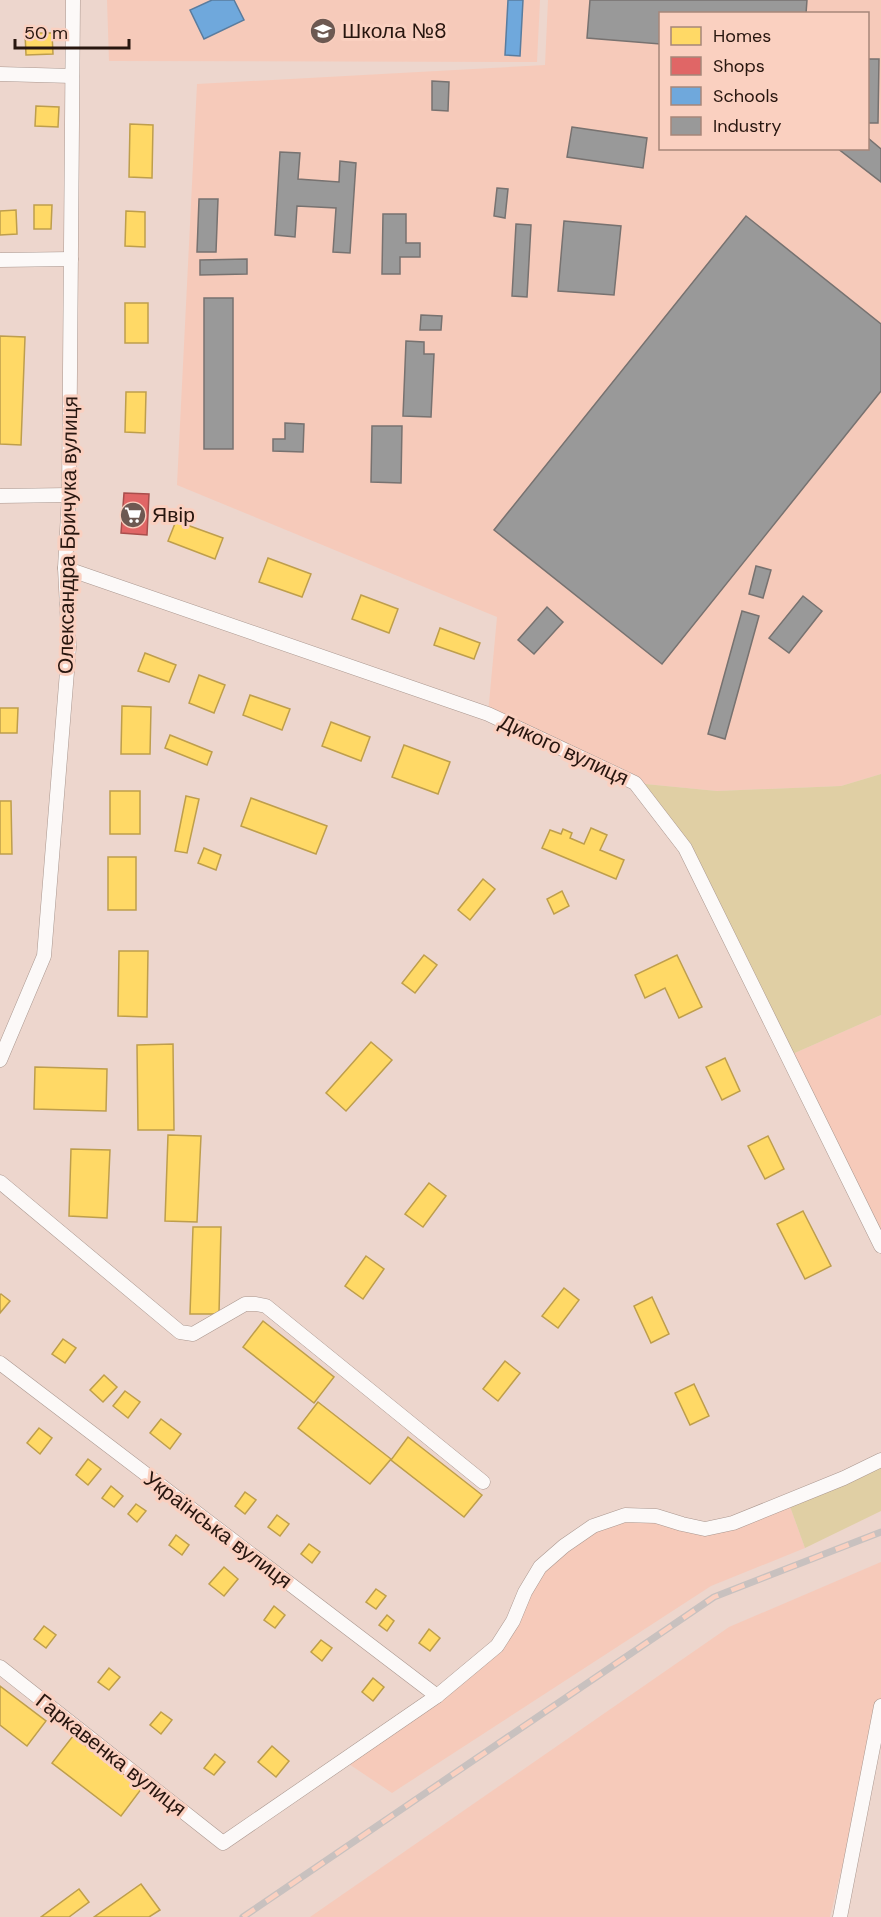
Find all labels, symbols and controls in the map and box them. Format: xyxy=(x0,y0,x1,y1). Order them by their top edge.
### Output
scale bar xyxy=(15,12,129,50)
legend xyxy=(659,12,869,150)
school or university icon: Школа №8 xyxy=(308,16,338,46)
place label: Школа №8 xyxy=(342,17,447,45)
text: 50 m xyxy=(24,21,68,45)
text: Homes xyxy=(713,24,771,48)
text: Shops xyxy=(713,54,765,78)
text: Schools xyxy=(713,84,778,108)
text: Industry xyxy=(713,114,782,138)
street label: Олександра Бричука вулиця xyxy=(52,396,84,674)
supermarket icon: Явiр xyxy=(118,500,148,530)
place label: Явiр xyxy=(152,501,195,529)
street label: Дикого вулиця xyxy=(495,708,633,792)
street label: Українська вулиця xyxy=(138,1465,298,1595)
street label: Гаркавенка вулиця xyxy=(30,1687,192,1823)

